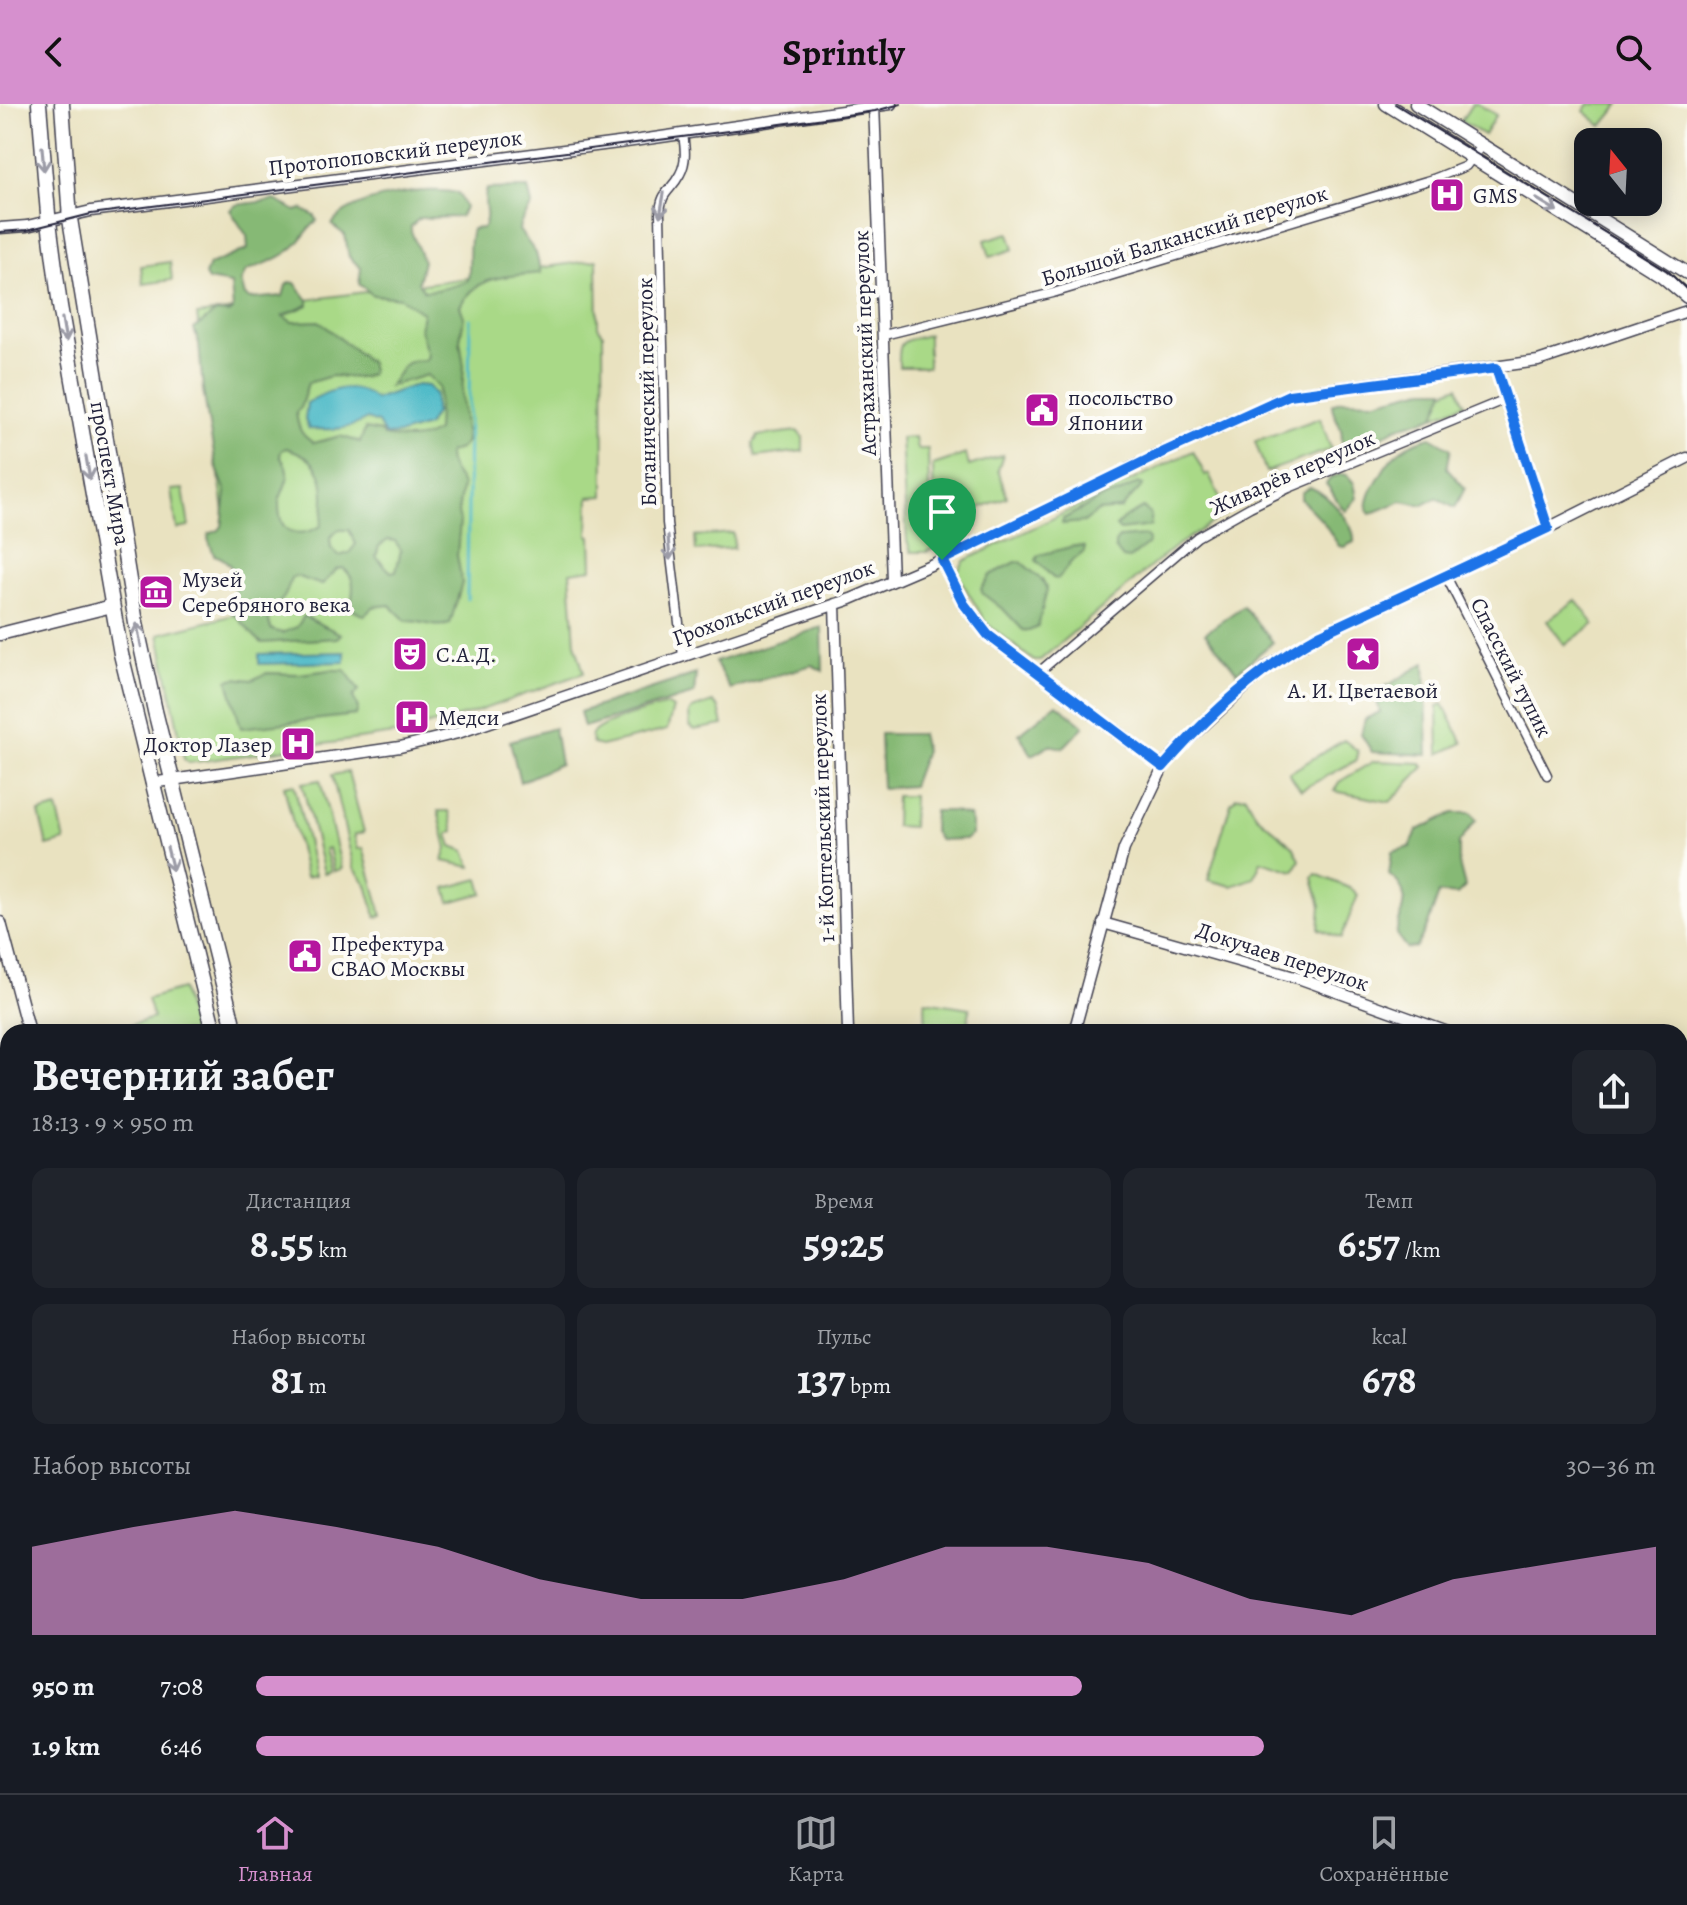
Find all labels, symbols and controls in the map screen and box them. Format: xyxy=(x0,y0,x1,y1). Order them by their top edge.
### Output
text: Sprintly xyxy=(782,28,905,77)
icon: back xyxy=(32,30,76,74)
icon: search xyxy=(1611,30,1655,74)
street label: Протопоповский переулок xyxy=(266,123,524,183)
north arrow xyxy=(1574,128,1662,216)
map controls xyxy=(1574,128,1662,216)
one-way arrow xyxy=(36,145,51,172)
hospital icon: GMS xyxy=(1428,176,1466,214)
street label: Большой Балканский переулок xyxy=(1037,178,1331,294)
place label: GMS xyxy=(1473,181,1518,211)
one-way arrow xyxy=(654,192,669,218)
one-way arrow xyxy=(1535,198,1558,214)
street label: Астраханский переулок xyxy=(846,230,884,457)
street label: Ботанический переулок xyxy=(630,277,664,507)
one-way arrow xyxy=(58,317,73,342)
place label: посольство Японии xyxy=(1068,383,1173,438)
public building icon: посольство Японии xyxy=(1023,391,1061,429)
street label: проспект Мира xyxy=(83,399,138,548)
street label: Живарёв переулок xyxy=(1205,423,1380,523)
one-way arrow xyxy=(81,454,96,480)
pin xyxy=(908,478,976,560)
icon: arrive xyxy=(920,490,964,534)
one-way arrow xyxy=(662,534,677,561)
street label: Грохольский переулок xyxy=(668,552,879,653)
place label: Музей Серебряного века xyxy=(182,565,351,620)
museum icon: Музей Серебряного века xyxy=(137,573,175,611)
street label: Спасский тупик xyxy=(1463,593,1559,742)
one-way arrow xyxy=(130,623,145,648)
theatre icon: С.А.Д. xyxy=(391,635,429,673)
place icon: А. И. Цветаевой xyxy=(1344,635,1382,673)
place label: С.А.Д. xyxy=(436,640,497,670)
place label: А. И. Цветаевой xyxy=(1287,676,1438,706)
street label: 1-й Коптельский переулок xyxy=(804,693,842,943)
hospital icon: Медси xyxy=(393,698,431,736)
place label: Медси xyxy=(438,703,499,733)
hospital icon: Доктор Лазер xyxy=(279,725,317,763)
place label: Доктор Лазер xyxy=(143,730,272,760)
one-way arrow xyxy=(163,845,178,871)
street label: Докучаев переулок xyxy=(1193,915,1373,999)
place label: Префектура СВАО Москвы xyxy=(331,929,466,984)
public building icon: Префектура СВАО Москвы xyxy=(286,937,324,975)
text: Вечерний забег xyxy=(32,1045,334,1105)
button: share xyxy=(1572,1050,1656,1134)
text: 18:13 · 9 × 950 m xyxy=(32,1105,194,1140)
text: Дистанция xyxy=(246,1186,351,1216)
text: Время xyxy=(814,1186,874,1216)
text: Темп xyxy=(1365,1186,1413,1216)
text: 8.55 xyxy=(250,1216,314,1271)
text: 59:25 xyxy=(803,1216,885,1271)
text: 6:57 xyxy=(1338,1216,1400,1271)
text: km xyxy=(314,1235,348,1265)
text: /km xyxy=(1400,1235,1441,1265)
text: Набор высоты xyxy=(231,1322,366,1352)
text: Пульс xyxy=(816,1322,872,1352)
text: kcal xyxy=(1372,1322,1407,1352)
text: 81 xyxy=(271,1352,304,1407)
text: 137 xyxy=(797,1352,846,1407)
text: 678 xyxy=(1362,1352,1417,1407)
text: m xyxy=(304,1371,327,1401)
text: bpm xyxy=(846,1371,891,1401)
text: Набор высоты xyxy=(32,1448,191,1483)
text: 30–36 m xyxy=(1566,1448,1656,1483)
text: 950 m xyxy=(32,1669,95,1704)
text: 7:08 xyxy=(160,1669,204,1704)
text: 1.9 km xyxy=(32,1729,100,1764)
text: 6:46 xyxy=(160,1729,202,1764)
tab: Главная xyxy=(238,1811,313,1889)
tab: Карта xyxy=(788,1811,844,1889)
tab: Сохранённые xyxy=(1319,1811,1449,1889)

